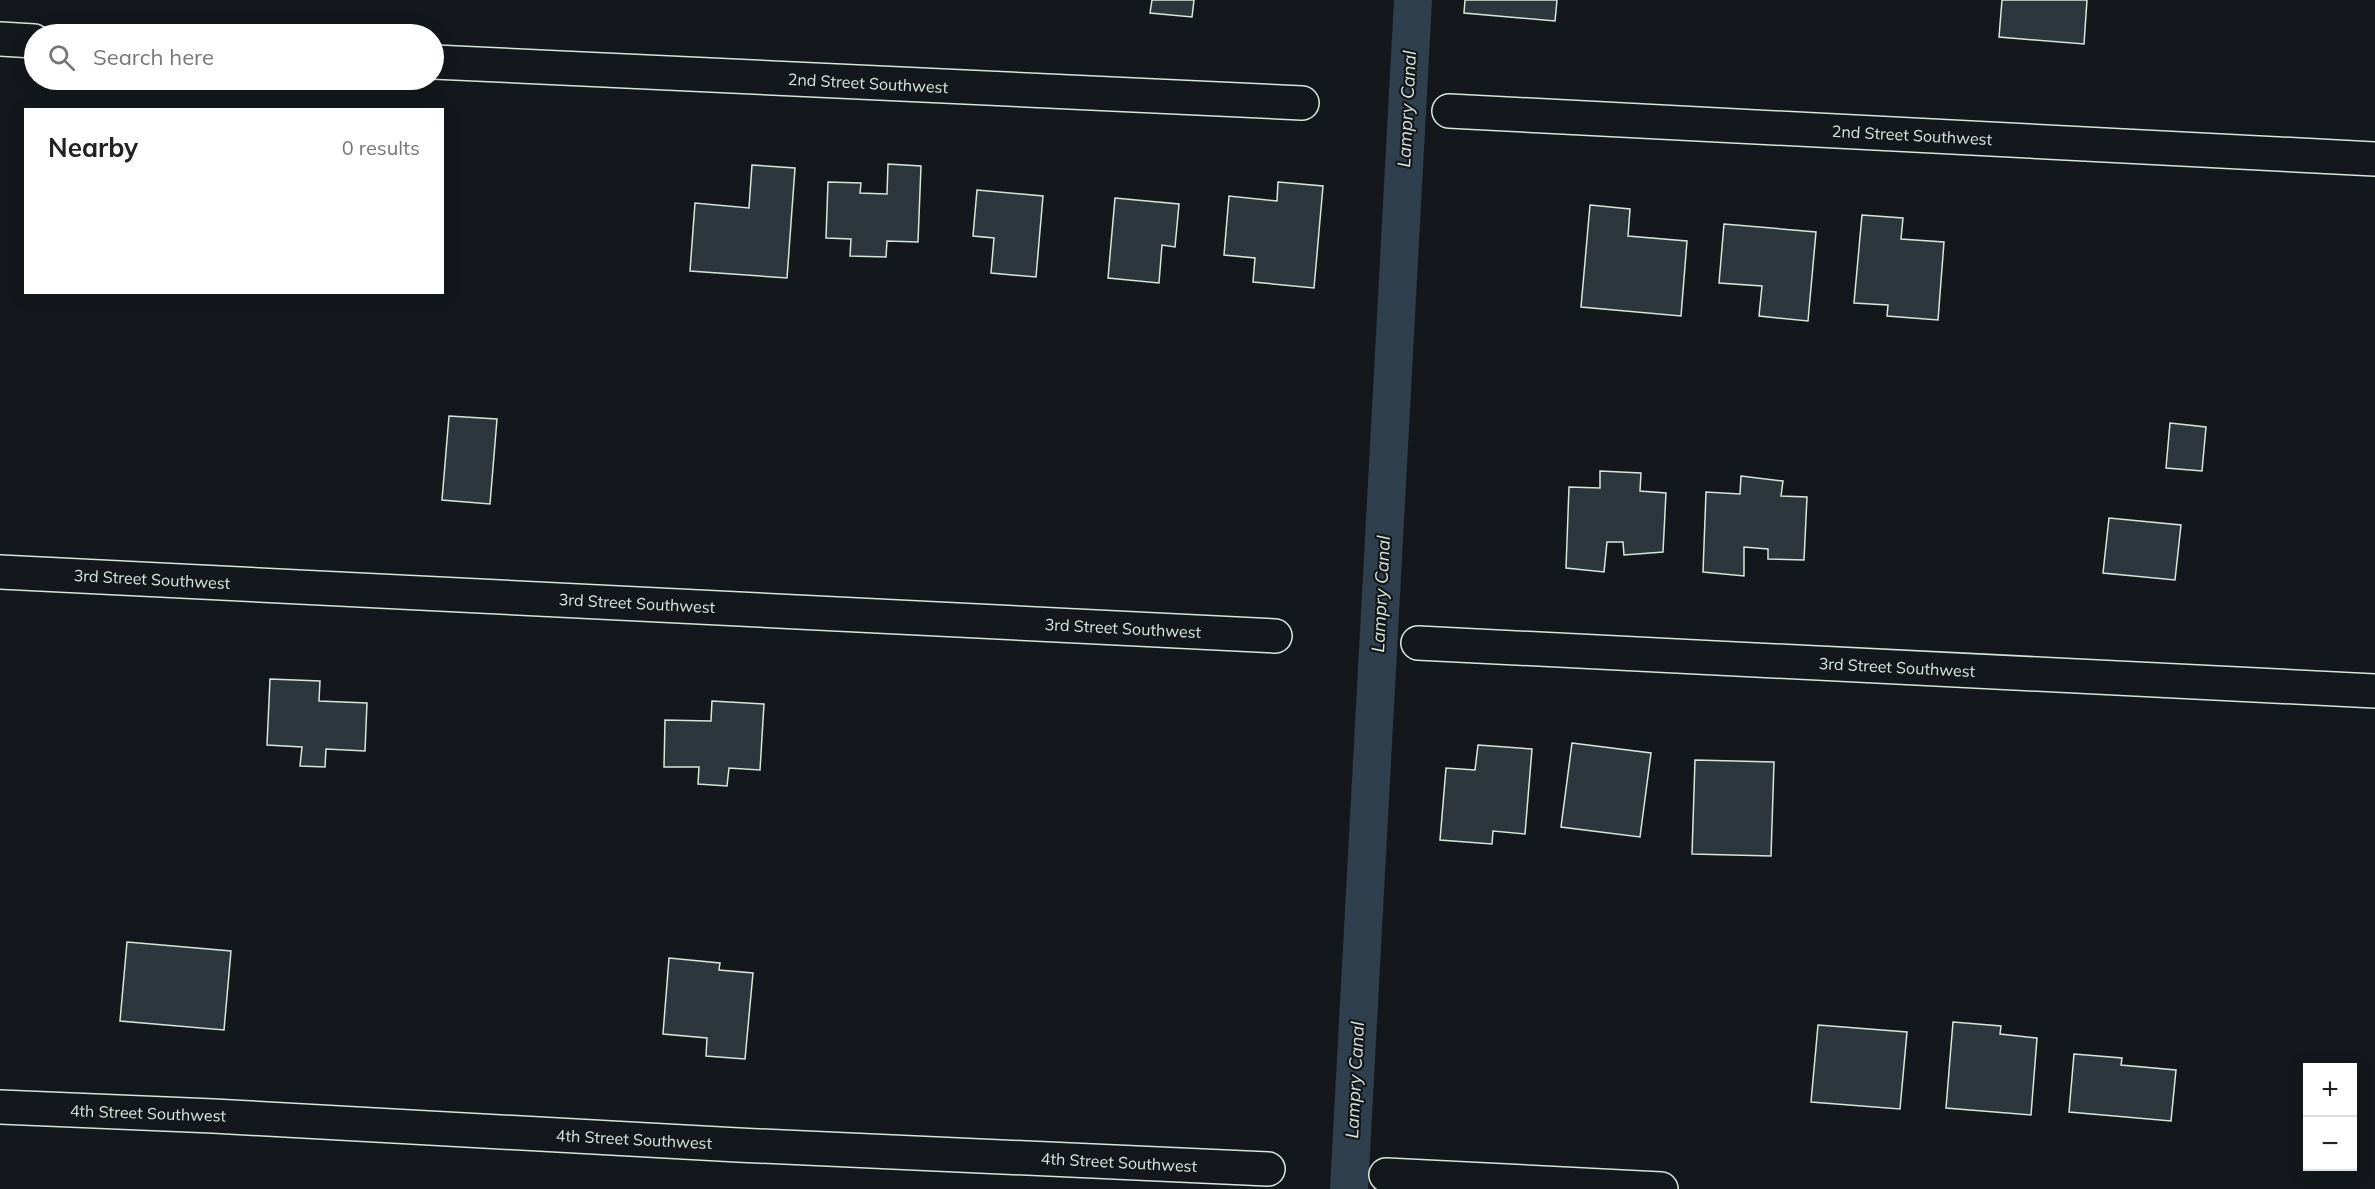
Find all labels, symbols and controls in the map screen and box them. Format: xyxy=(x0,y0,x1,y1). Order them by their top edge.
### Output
search box xyxy=(24,24,444,90)
icon: search xyxy=(45,41,78,74)
text: Search here xyxy=(93,43,214,71)
water label: Lampry Canal xyxy=(1392,49,1421,168)
street label: 2nd Street Southwest xyxy=(787,69,949,97)
street label: 2nd Street Southwest xyxy=(1831,121,1993,149)
text: Nearby xyxy=(48,131,138,164)
text: 0 results xyxy=(342,135,420,160)
water label: Lampry Canal xyxy=(1366,534,1395,653)
street label: 3rd Street Southwest xyxy=(73,565,231,593)
street label: 3rd Street Southwest xyxy=(558,589,716,617)
street label: 3rd Street Southwest xyxy=(1044,614,1202,642)
street label: 3rd Street Southwest xyxy=(1818,653,1976,681)
water label: Lampry Canal xyxy=(1340,1020,1369,1139)
map controls xyxy=(2303,1063,2357,1171)
button: + xyxy=(2303,1063,2357,1117)
street label: 4th Street Southwest xyxy=(70,1100,227,1126)
button: − xyxy=(2303,1117,2357,1171)
street label: 4th Street Southwest xyxy=(555,1125,713,1153)
street label: 4th Street Southwest xyxy=(1040,1148,1198,1176)

